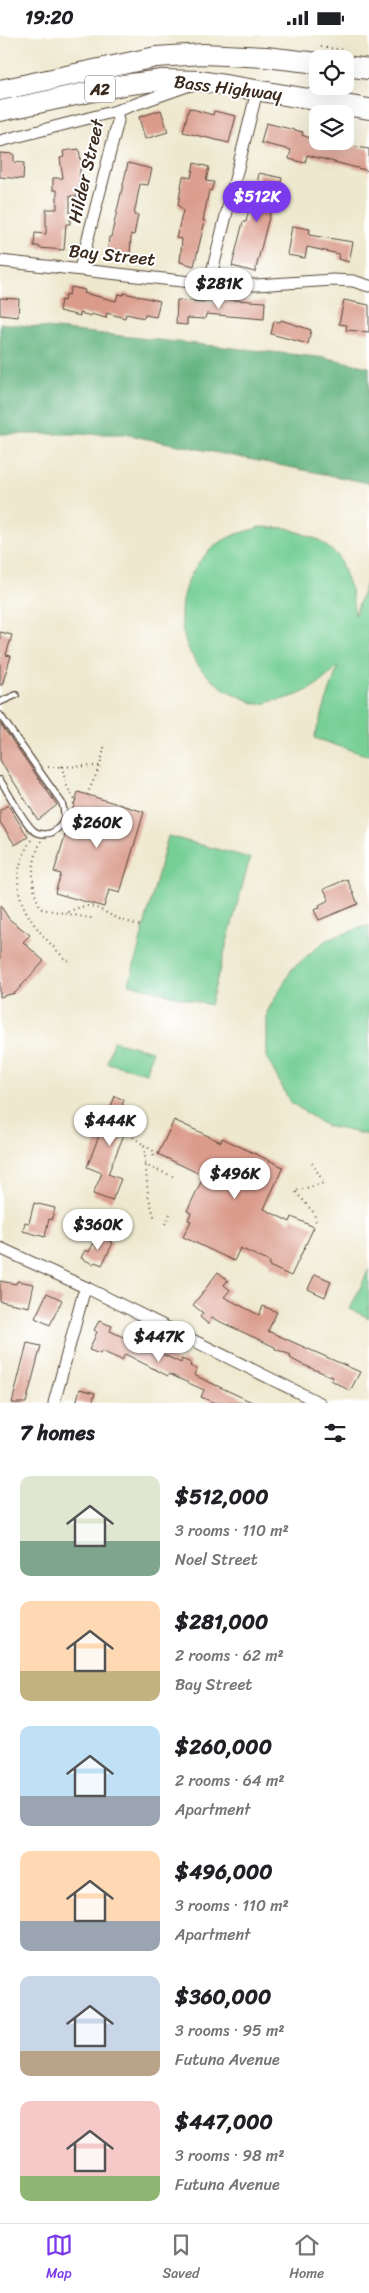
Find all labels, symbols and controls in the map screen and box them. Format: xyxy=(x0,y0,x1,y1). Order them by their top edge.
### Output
text: 19:20 xyxy=(25,1,74,34)
map controls xyxy=(309,50,354,150)
button: locate xyxy=(309,50,354,95)
street label: Bass Highway xyxy=(172,66,285,111)
road number: A2 xyxy=(85,76,115,103)
button: layers xyxy=(309,105,354,150)
street label: Hilder Street xyxy=(59,115,114,226)
pin: $512K xyxy=(222,181,292,223)
text: $512K xyxy=(234,182,280,211)
street label: Bay Street xyxy=(67,235,157,275)
pin: $281K xyxy=(184,267,254,310)
text: $281K xyxy=(196,269,242,298)
pin: $260K xyxy=(62,807,132,849)
text: $260K xyxy=(73,808,121,837)
pin: $444K xyxy=(75,1105,145,1147)
text: $444K xyxy=(85,1106,135,1135)
pin: $496K xyxy=(200,1157,270,1200)
text: $496K xyxy=(210,1159,260,1188)
pin: $360K xyxy=(63,1209,133,1251)
text: $360K xyxy=(74,1210,122,1239)
pin: $447K xyxy=(124,1321,194,1363)
text: $447K xyxy=(134,1322,184,1351)
text: 7 homes xyxy=(20,1414,95,1452)
icon: filters xyxy=(321,1419,349,1447)
text: $512,000 xyxy=(175,1478,269,1516)
icon: home xyxy=(60,1496,120,1556)
text: 3 rooms · 110 m² xyxy=(175,1516,289,1545)
text: Noel Street xyxy=(175,1545,258,1574)
text: $281,000 xyxy=(175,1603,268,1641)
icon: home xyxy=(60,1621,120,1681)
text: 2 rooms · 62 m² xyxy=(175,1641,284,1670)
text: Bay Street xyxy=(175,1670,252,1699)
text: $260,000 xyxy=(175,1728,272,1766)
icon: home xyxy=(60,1746,120,1806)
text: 2 rooms · 64 m² xyxy=(175,1766,285,1795)
text: Apartment xyxy=(175,1795,251,1824)
text: $496,000 xyxy=(175,1853,273,1891)
icon: home xyxy=(60,1871,120,1931)
text: 3 rooms · 110 m² xyxy=(175,1891,289,1920)
text: Apartment xyxy=(175,1920,251,1949)
text: $360,000 xyxy=(175,1978,271,2016)
icon: home xyxy=(60,1996,120,2056)
text: 3 rooms · 95 m² xyxy=(175,2016,285,2045)
text: Futuna Avenue xyxy=(175,2045,280,2074)
text: $447,000 xyxy=(175,2103,273,2141)
icon: home xyxy=(60,2121,120,2181)
text: 3 rooms · 98 m² xyxy=(175,2141,284,2170)
text: Futuna Avenue xyxy=(175,2170,280,2199)
tab: Map xyxy=(45,2231,73,2286)
tab: Saved xyxy=(163,2231,199,2286)
tab: Home xyxy=(289,2231,324,2286)

